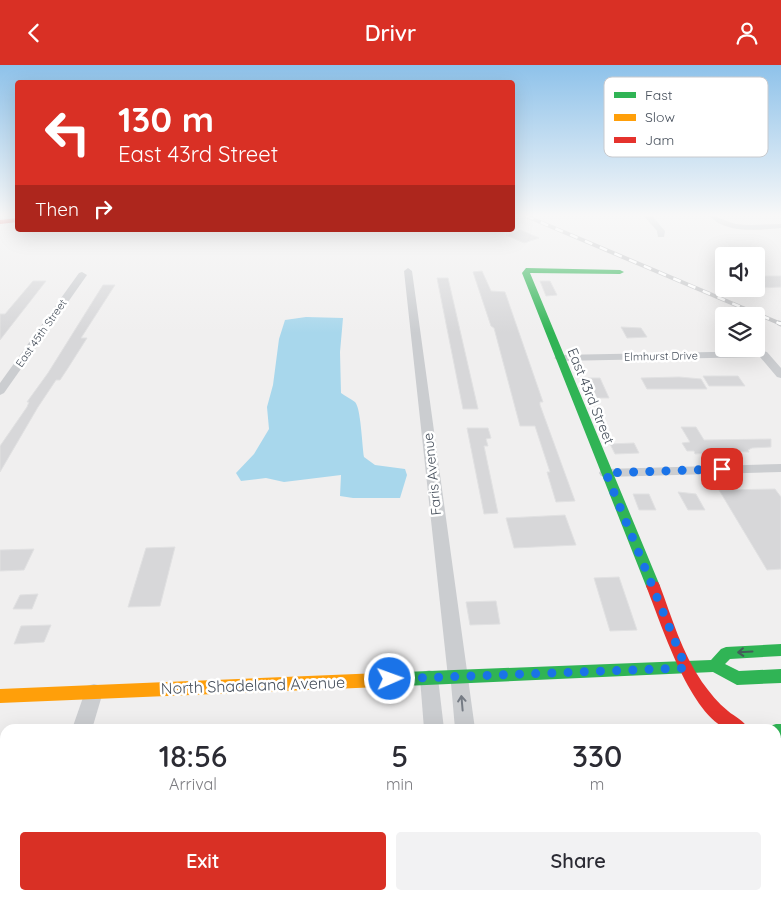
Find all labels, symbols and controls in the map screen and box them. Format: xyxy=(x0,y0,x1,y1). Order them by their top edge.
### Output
icon: back xyxy=(20,19,48,47)
text: Drivr xyxy=(365,19,416,47)
icon: person xyxy=(733,19,761,47)
legend xyxy=(604,77,768,157)
text: Fast xyxy=(645,86,673,104)
text: 130 m xyxy=(118,97,214,141)
icon: left xyxy=(35,100,100,165)
text: Slow xyxy=(645,108,675,126)
text: Jam xyxy=(645,131,674,149)
text: East 43rd Street xyxy=(118,140,278,168)
icon: right xyxy=(89,195,117,223)
text: Then xyxy=(35,197,79,221)
map controls xyxy=(715,247,765,357)
button: sound xyxy=(715,247,765,297)
street label: East 45th Street xyxy=(12,296,70,370)
button: layers xyxy=(715,307,765,357)
street label: East 43rd Street xyxy=(564,345,619,447)
street label: Elmhurst Drive xyxy=(624,348,698,364)
street label: Faris Avenue xyxy=(419,432,445,516)
pin xyxy=(701,448,743,490)
icon: arrive xyxy=(708,455,736,483)
one-way arrow xyxy=(737,647,753,656)
position arrow xyxy=(363,652,415,704)
street label: North Shadeland Avenue xyxy=(161,672,345,698)
one-way arrow xyxy=(458,695,467,711)
text: 18:56 xyxy=(159,737,227,775)
text: 5 xyxy=(391,737,408,775)
text: 330 xyxy=(572,737,622,775)
text: Arrival xyxy=(169,774,217,794)
text: min xyxy=(386,774,413,794)
text: m xyxy=(590,774,604,794)
button: Exit xyxy=(20,832,386,890)
button: Share xyxy=(396,832,761,890)

